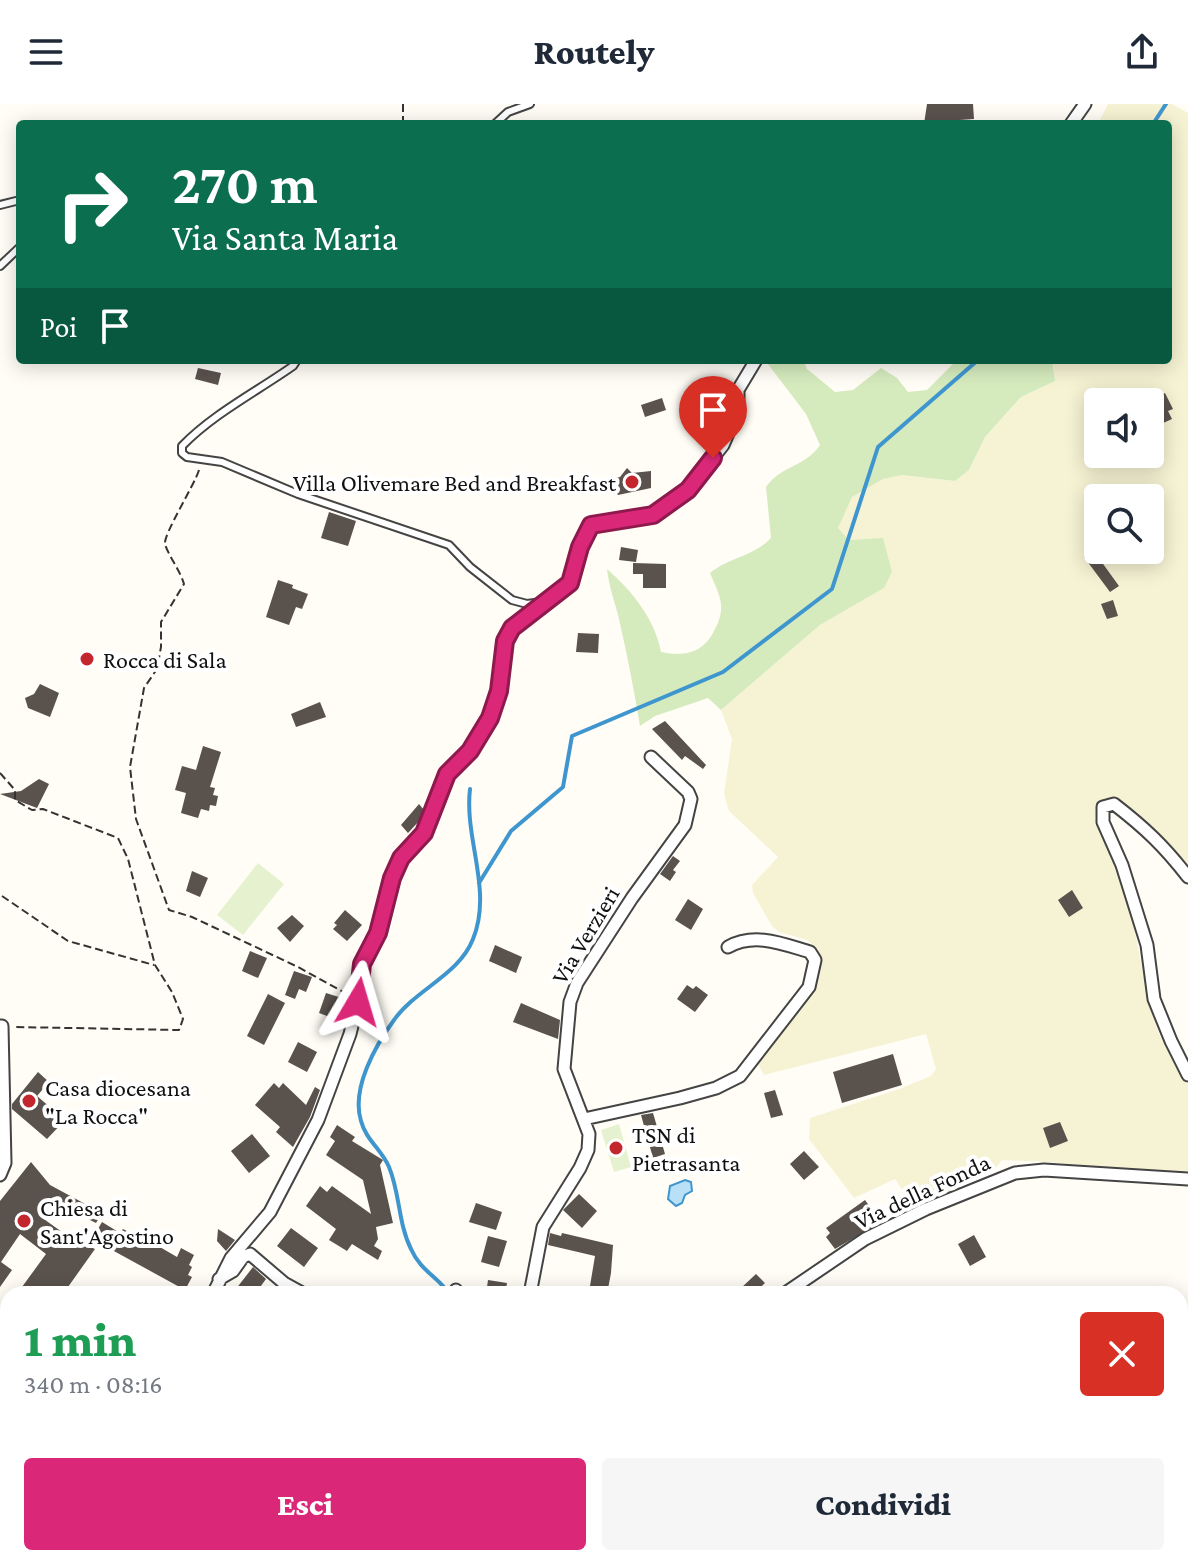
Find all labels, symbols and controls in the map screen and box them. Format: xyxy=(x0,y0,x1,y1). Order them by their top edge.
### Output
icon: menu xyxy=(24,30,68,74)
icon: share xyxy=(1120,30,1164,74)
text: Routely xyxy=(534,32,654,72)
icon: right xyxy=(40,152,144,256)
text: 270 m xyxy=(172,153,318,215)
text: Via Santa Maria xyxy=(172,218,398,258)
icon: arrive xyxy=(93,304,137,348)
text: Poi xyxy=(40,310,77,343)
pin xyxy=(679,376,747,458)
icon: arrive xyxy=(691,388,735,432)
map controls xyxy=(1084,388,1164,564)
button: sound xyxy=(1084,388,1164,468)
place label: Villa Olivemare Bed and Breakfast xyxy=(293,469,617,496)
marker: Villa Olivemare Bed and Breakfast xyxy=(623,473,641,491)
button: search xyxy=(1084,484,1164,564)
place label: Rocca di Sala xyxy=(103,646,227,673)
marker: Rocca di Sala xyxy=(78,650,96,668)
street label: Via Verzieri xyxy=(545,881,625,989)
position arrow xyxy=(316,960,400,1044)
place label: Casa diocesana "La Rocca" xyxy=(45,1074,191,1129)
marker: Casa diocesana "La Rocca" xyxy=(20,1092,38,1110)
place label: TSN di Pietrasanta xyxy=(632,1121,740,1176)
marker: TSN di Pietrasanta xyxy=(607,1139,625,1157)
street label: Via della Fonda xyxy=(850,1148,994,1234)
place label: Chiesa di Sant'Agostino xyxy=(40,1194,174,1249)
marker: Chiesa di Sant'Agostino xyxy=(15,1212,33,1230)
button: close xyxy=(1080,1312,1164,1396)
text: 1 min xyxy=(24,1313,136,1366)
text: 340 m · 08:16 xyxy=(24,1370,163,1399)
button: Esci xyxy=(24,1458,586,1550)
button: Condividi xyxy=(602,1458,1164,1550)

